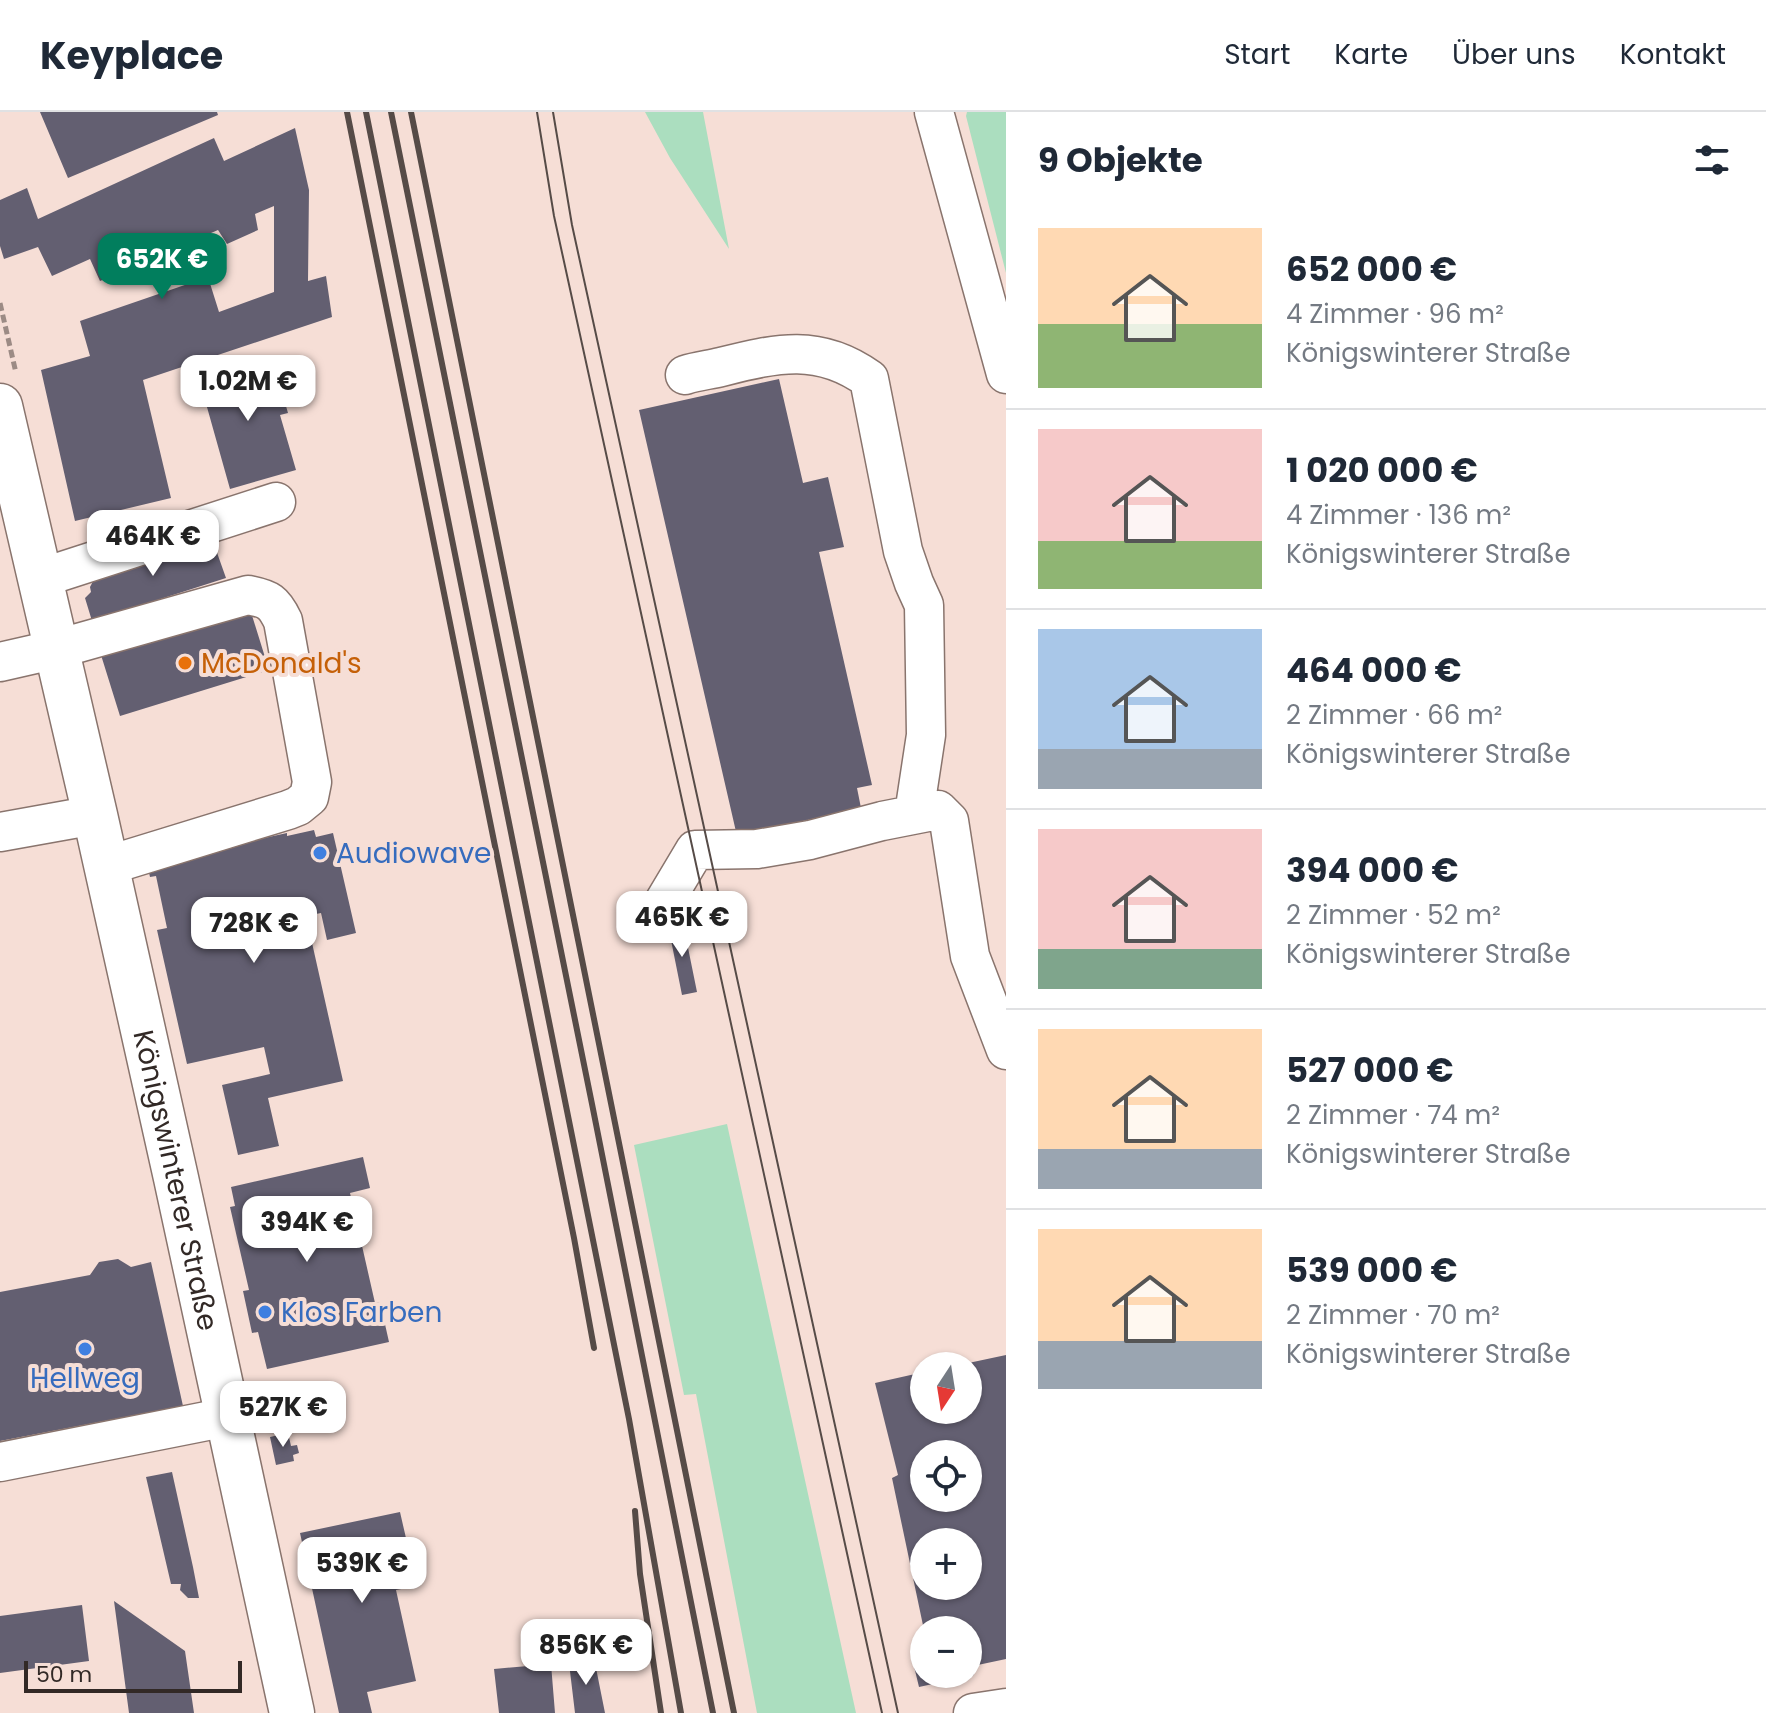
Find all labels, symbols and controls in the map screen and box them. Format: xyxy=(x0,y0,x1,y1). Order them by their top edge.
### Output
text: Keyplace xyxy=(40,29,223,82)
text: Start xyxy=(1224,35,1290,74)
text: Karte xyxy=(1334,35,1408,74)
text: Über uns xyxy=(1452,35,1576,74)
text: Kontakt xyxy=(1620,35,1726,74)
text: 9 Objekte xyxy=(1038,136,1203,184)
icon: filters xyxy=(1690,138,1734,182)
pin: 652K € xyxy=(97,233,227,301)
text: 652K € xyxy=(116,241,208,277)
text: 652 000 € xyxy=(1286,245,1457,293)
icon: home xyxy=(1102,260,1198,356)
text: 4 Zimmer · 96 m² xyxy=(1286,296,1504,332)
text: Königswinterer Straße xyxy=(1286,335,1571,371)
pin: 1.02M € xyxy=(174,355,322,423)
text: 1.02M € xyxy=(199,363,297,399)
text: 1 020 000 € xyxy=(1286,446,1478,494)
icon: home xyxy=(1102,461,1198,557)
text: 4 Zimmer · 136 m² xyxy=(1286,497,1511,533)
pin: 464K € xyxy=(88,510,218,578)
text: 464K € xyxy=(105,518,201,554)
text: Königswinterer Straße xyxy=(1286,536,1571,572)
place label: McDonald's xyxy=(201,644,362,683)
text: 464 000 € xyxy=(1286,646,1462,694)
marker: McDonald's xyxy=(176,654,194,672)
icon: home xyxy=(1102,661,1198,757)
text: 2 Zimmer · 66 m² xyxy=(1286,697,1502,733)
text: Königswinterer Straße xyxy=(1286,736,1571,772)
place label: Audiowave xyxy=(336,834,492,873)
marker: Audiowave xyxy=(311,844,329,862)
text: 394 000 € xyxy=(1286,846,1458,894)
icon: home xyxy=(1102,861,1198,957)
pin: 465K € xyxy=(617,891,747,959)
pin: 728K € xyxy=(189,897,319,965)
text: 2 Zimmer · 52 m² xyxy=(1286,897,1501,933)
text: 465K € xyxy=(634,899,730,935)
text: 728K € xyxy=(209,905,299,941)
text: Königswinterer Straße xyxy=(1286,936,1571,972)
street label: Königswinterer Straße xyxy=(124,1026,228,1334)
text: 527 000 € xyxy=(1286,1046,1454,1094)
icon: home xyxy=(1102,1061,1198,1157)
text: 2 Zimmer · 74 m² xyxy=(1286,1097,1500,1133)
text: Königswinterer Straße xyxy=(1286,1136,1571,1172)
pin: 394K € xyxy=(242,1196,372,1264)
text: 394K € xyxy=(260,1204,354,1240)
text: 539 000 € xyxy=(1286,1246,1458,1294)
icon: home xyxy=(1102,1261,1198,1357)
place label: Klos Farben xyxy=(281,1293,442,1332)
text: 2 Zimmer · 70 m² xyxy=(1286,1297,1500,1333)
marker: Klos Farben xyxy=(256,1303,274,1321)
text: Königswinterer Straße xyxy=(1286,1336,1571,1372)
marker: Hellweg xyxy=(76,1340,94,1358)
north arrow xyxy=(910,1352,982,1424)
map controls xyxy=(910,1352,982,1688)
place label: Hellweg xyxy=(30,1359,140,1398)
pin: 527K € xyxy=(218,1381,348,1449)
text: 527K € xyxy=(238,1389,328,1425)
button: locate xyxy=(910,1440,982,1512)
button: + xyxy=(910,1528,982,1600)
pin: 539K € xyxy=(297,1537,427,1605)
text: 539K € xyxy=(316,1545,408,1581)
button: − xyxy=(910,1616,982,1688)
pin: 856K € xyxy=(521,1619,651,1687)
text: 856K € xyxy=(539,1627,633,1663)
scale bar xyxy=(24,1657,242,1693)
text: 50 m xyxy=(36,1659,92,1690)

